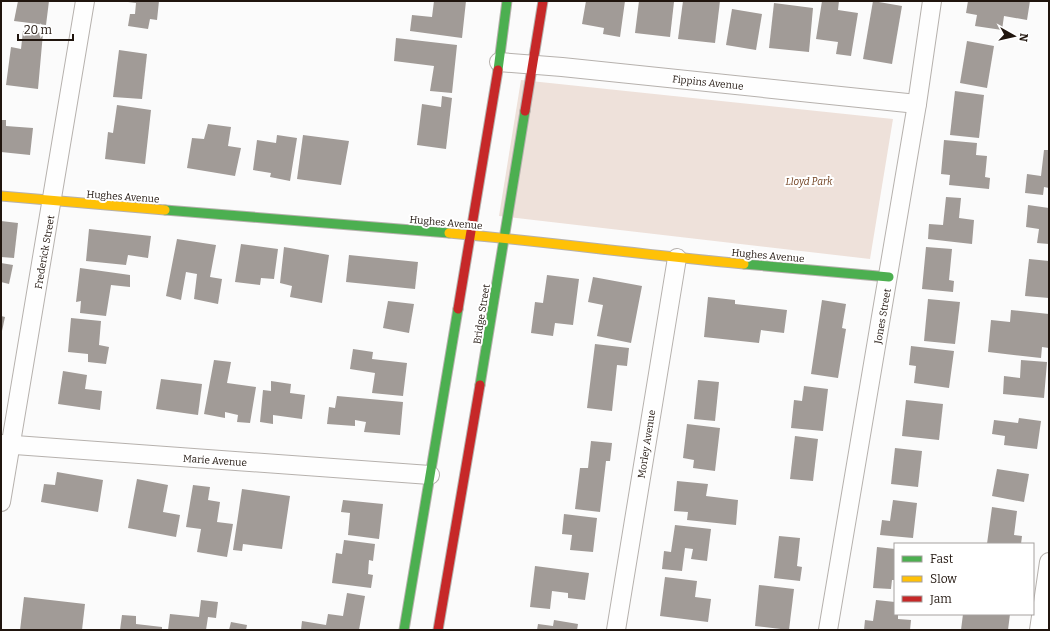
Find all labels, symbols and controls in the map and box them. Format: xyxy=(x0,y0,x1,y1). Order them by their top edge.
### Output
scale bar xyxy=(18,16,73,42)
north arrow xyxy=(994,16,1034,56)
text: 20 m xyxy=(24,23,53,37)
text: N xyxy=(1016,32,1030,43)
street label: Fippins Avenue xyxy=(672,73,744,93)
park label: Lloyd Park xyxy=(786,176,833,188)
street label: Hughes Avenue xyxy=(86,188,160,206)
street label: Frederick Street xyxy=(33,214,57,290)
street label: Hughes Avenue xyxy=(409,214,483,232)
street label: Hughes Avenue xyxy=(731,247,805,265)
street label: Bridge Street xyxy=(471,283,493,345)
street label: Jones Street xyxy=(872,287,894,346)
street label: Morley Avenue xyxy=(636,409,658,479)
street label: Marie Avenue xyxy=(183,453,247,469)
legend xyxy=(894,543,1034,615)
text: Fast xyxy=(930,552,954,566)
text: Slow xyxy=(930,572,957,586)
text: Jam xyxy=(929,592,952,606)

